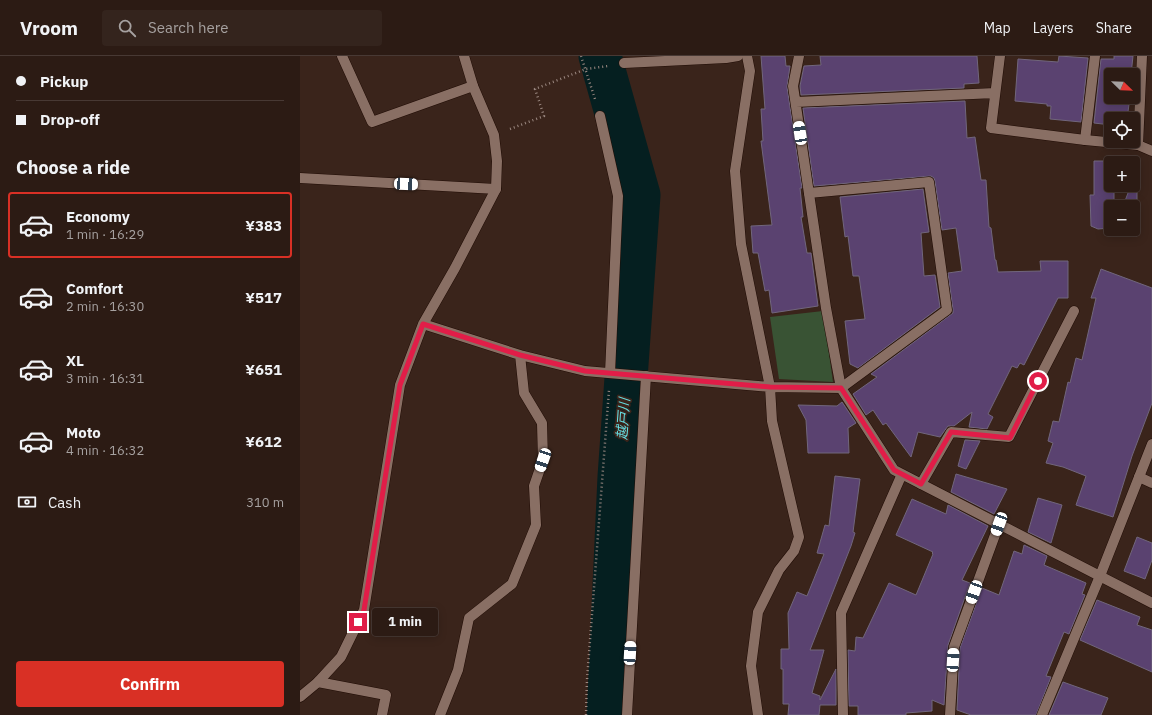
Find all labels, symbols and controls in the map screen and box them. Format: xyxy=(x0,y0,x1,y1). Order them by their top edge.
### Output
search box xyxy=(102,10,382,46)
text: Vroom xyxy=(20,16,78,40)
icon: search xyxy=(116,17,138,39)
text: Search here xyxy=(148,18,228,37)
text: Map xyxy=(984,19,1011,37)
text: Layers xyxy=(1033,19,1074,37)
text: Share xyxy=(1096,19,1132,37)
north arrow xyxy=(1104,68,1140,104)
map controls xyxy=(1104,68,1140,236)
text: Pickup xyxy=(40,72,88,91)
text: Drop-off xyxy=(40,110,100,129)
button: locate xyxy=(1104,112,1140,148)
car xyxy=(792,120,808,146)
text: Choose a ride xyxy=(16,156,130,179)
button: + xyxy=(1104,156,1140,192)
car xyxy=(394,177,418,191)
button: − xyxy=(1104,200,1140,236)
icon: car xyxy=(18,207,54,243)
text: Economy xyxy=(66,207,130,226)
text: ¥383 xyxy=(245,216,282,235)
text: 1 min · 16:29 xyxy=(66,226,144,243)
icon: car xyxy=(18,279,54,315)
text: Comfort xyxy=(66,279,123,298)
text: ¥517 xyxy=(245,288,282,307)
text: 2 min · 16:30 xyxy=(66,298,144,315)
icon: car xyxy=(18,351,54,387)
text: XL xyxy=(66,351,84,370)
text: ¥651 xyxy=(245,360,282,379)
text: 3 min · 16:31 xyxy=(66,370,144,387)
route start xyxy=(1029,372,1047,390)
water label: 越戸川 xyxy=(613,395,634,441)
icon: car xyxy=(18,423,54,459)
text: Moto xyxy=(66,423,101,442)
text: ¥612 xyxy=(245,432,282,451)
text: 4 min · 16:32 xyxy=(66,442,144,459)
car xyxy=(533,447,553,473)
icon: cash xyxy=(16,491,38,513)
text: Cash xyxy=(48,493,81,512)
text: 310 m xyxy=(246,494,284,511)
car xyxy=(989,511,1009,537)
car xyxy=(964,579,984,605)
callout: 1 min xyxy=(372,608,438,636)
route end xyxy=(349,613,367,631)
text: 1 min xyxy=(388,613,422,630)
car xyxy=(623,641,637,665)
car xyxy=(946,648,960,672)
button: Confirm xyxy=(16,661,284,707)

